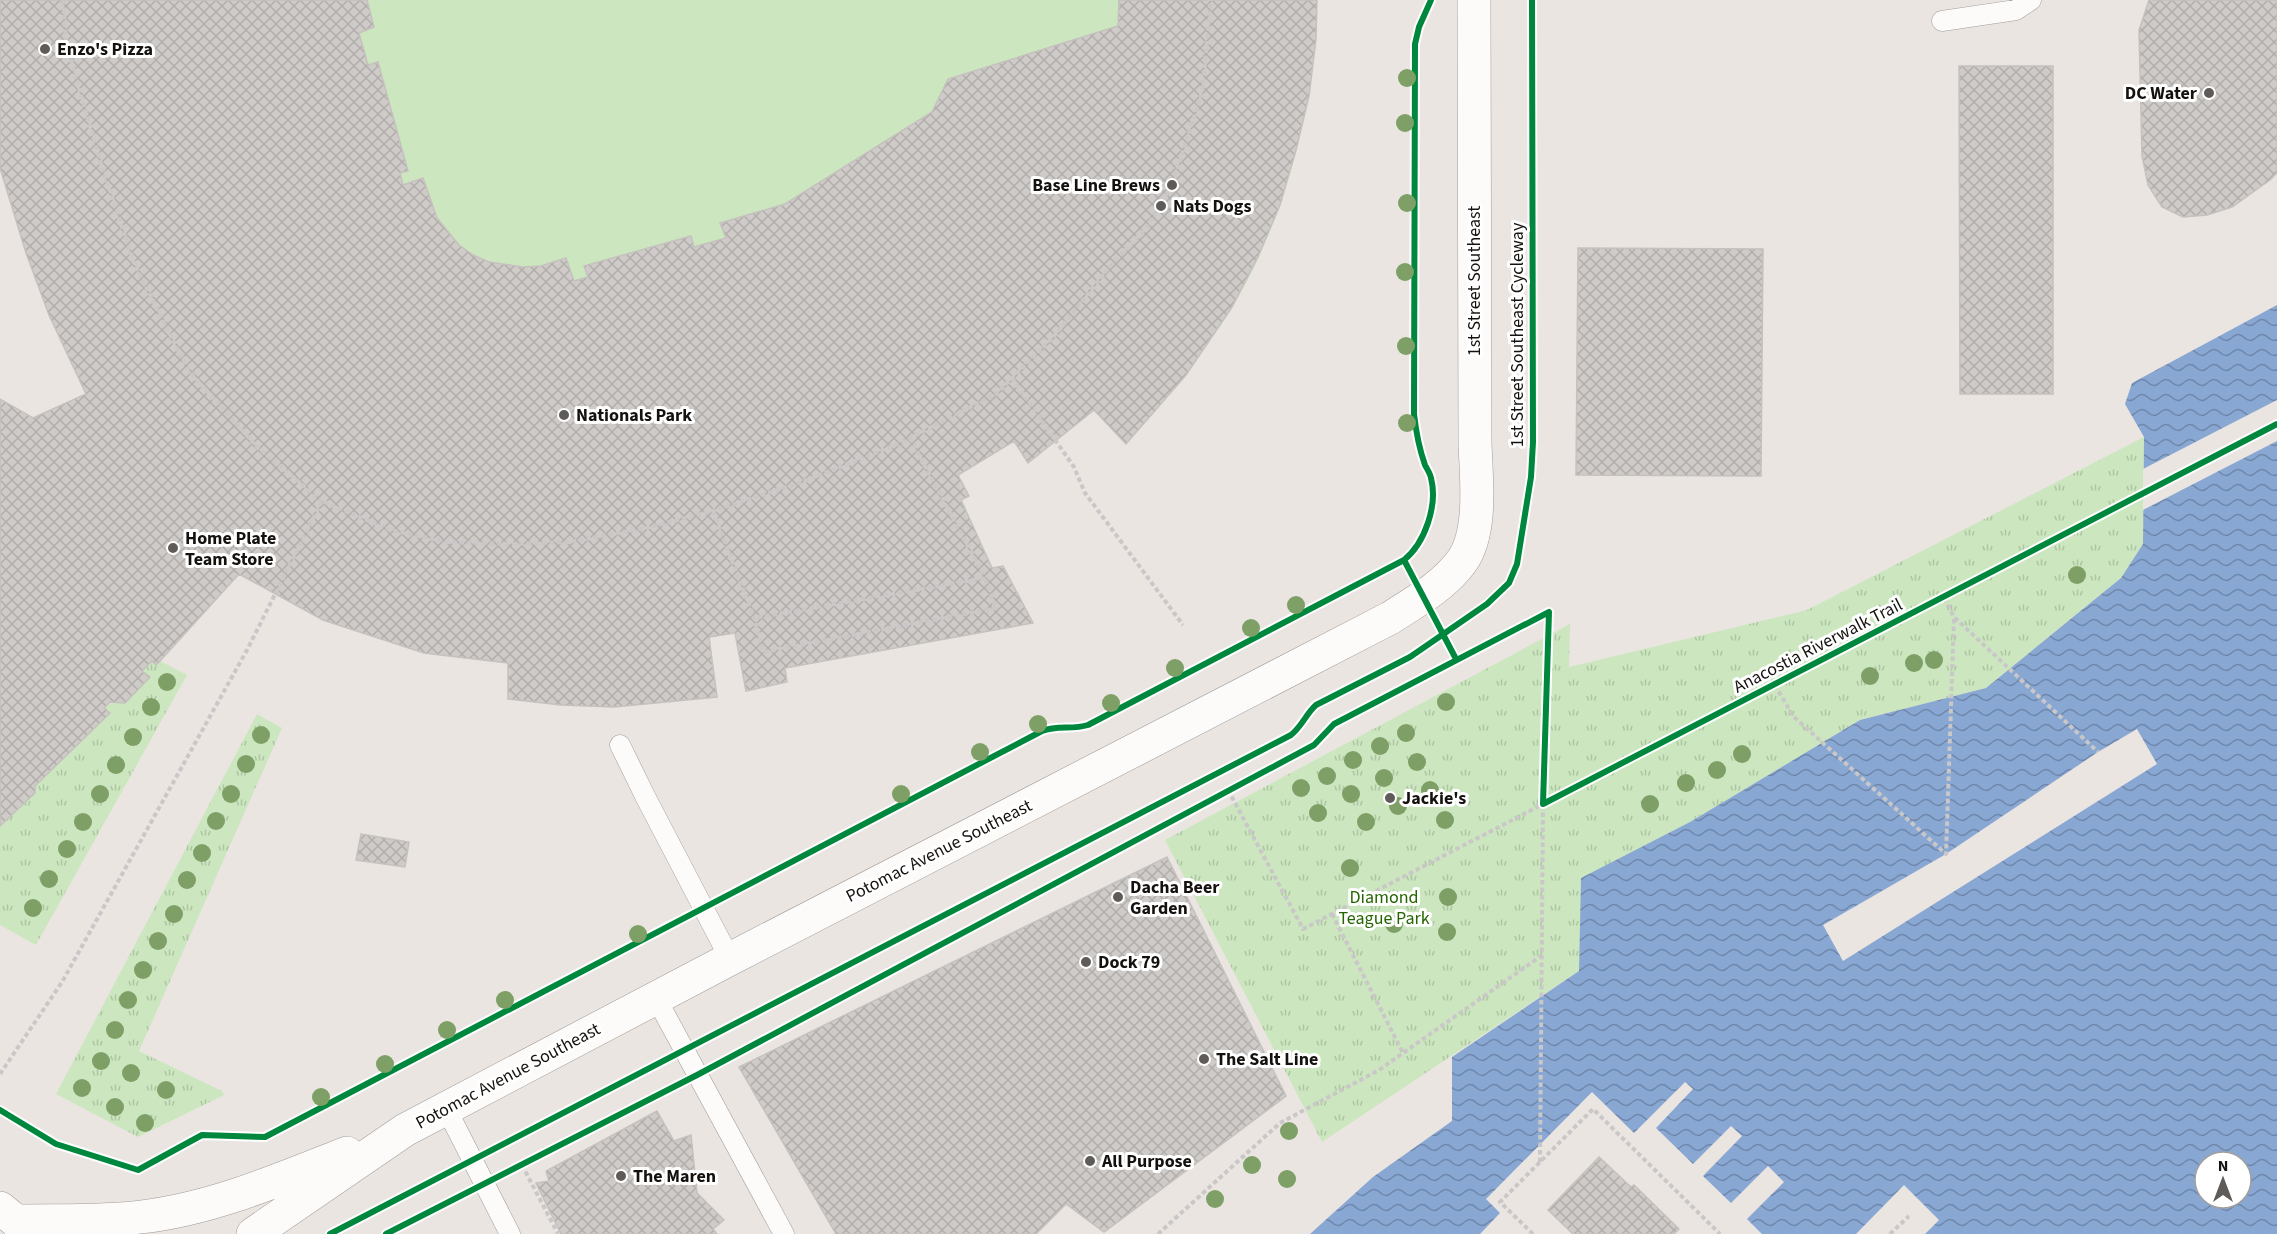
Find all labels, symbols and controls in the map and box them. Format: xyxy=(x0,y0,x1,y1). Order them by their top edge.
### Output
place label: Enzo's Pizza xyxy=(57,37,153,62)
marker: Enzo's Pizza xyxy=(38,42,52,56)
place label: DC Water xyxy=(2125,81,2198,106)
marker: DC Water xyxy=(2202,86,2216,100)
place label: Base Line Brews xyxy=(1032,173,1160,198)
marker: Base Line Brews xyxy=(1165,178,1179,192)
place label: Nats Dogs xyxy=(1173,194,1251,219)
marker: Nats Dogs xyxy=(1154,199,1168,213)
street label: 1st Street Southeast xyxy=(1462,206,1487,356)
street label: 1st Street Southeast Cycleway xyxy=(1505,222,1530,447)
place label: Nationals Park xyxy=(576,403,692,428)
marker: Nationals Park xyxy=(557,408,571,422)
place label: Home Plate Team Store xyxy=(185,526,276,572)
marker: Home Plate Team Store xyxy=(166,541,180,555)
street label: Anacostia Riverwalk Trail xyxy=(1729,592,1907,700)
place label: Jackie's xyxy=(1402,786,1466,811)
marker: Jackie's xyxy=(1383,791,1397,805)
street label: Potomac Avenue Southeast xyxy=(842,793,1036,909)
place label: Dacha Beer Garden xyxy=(1130,875,1220,921)
park label: Diamond Teague Park xyxy=(1338,885,1430,931)
marker: Dacha Beer Garden xyxy=(1111,890,1125,904)
place label: Dock 79 xyxy=(1098,950,1160,975)
marker: Dock 79 xyxy=(1079,955,1093,969)
street label: Potomac Avenue Southeast xyxy=(411,1017,605,1135)
place label: The Salt Line xyxy=(1216,1047,1318,1072)
marker: The Salt Line xyxy=(1197,1052,1211,1066)
place label: All Purpose xyxy=(1101,1149,1192,1174)
north arrow xyxy=(2193,1150,2253,1210)
marker: All Purpose xyxy=(1083,1154,1097,1168)
text: N xyxy=(2218,1155,2228,1177)
place label: The Maren xyxy=(633,1164,716,1189)
marker: The Maren xyxy=(614,1169,628,1183)

